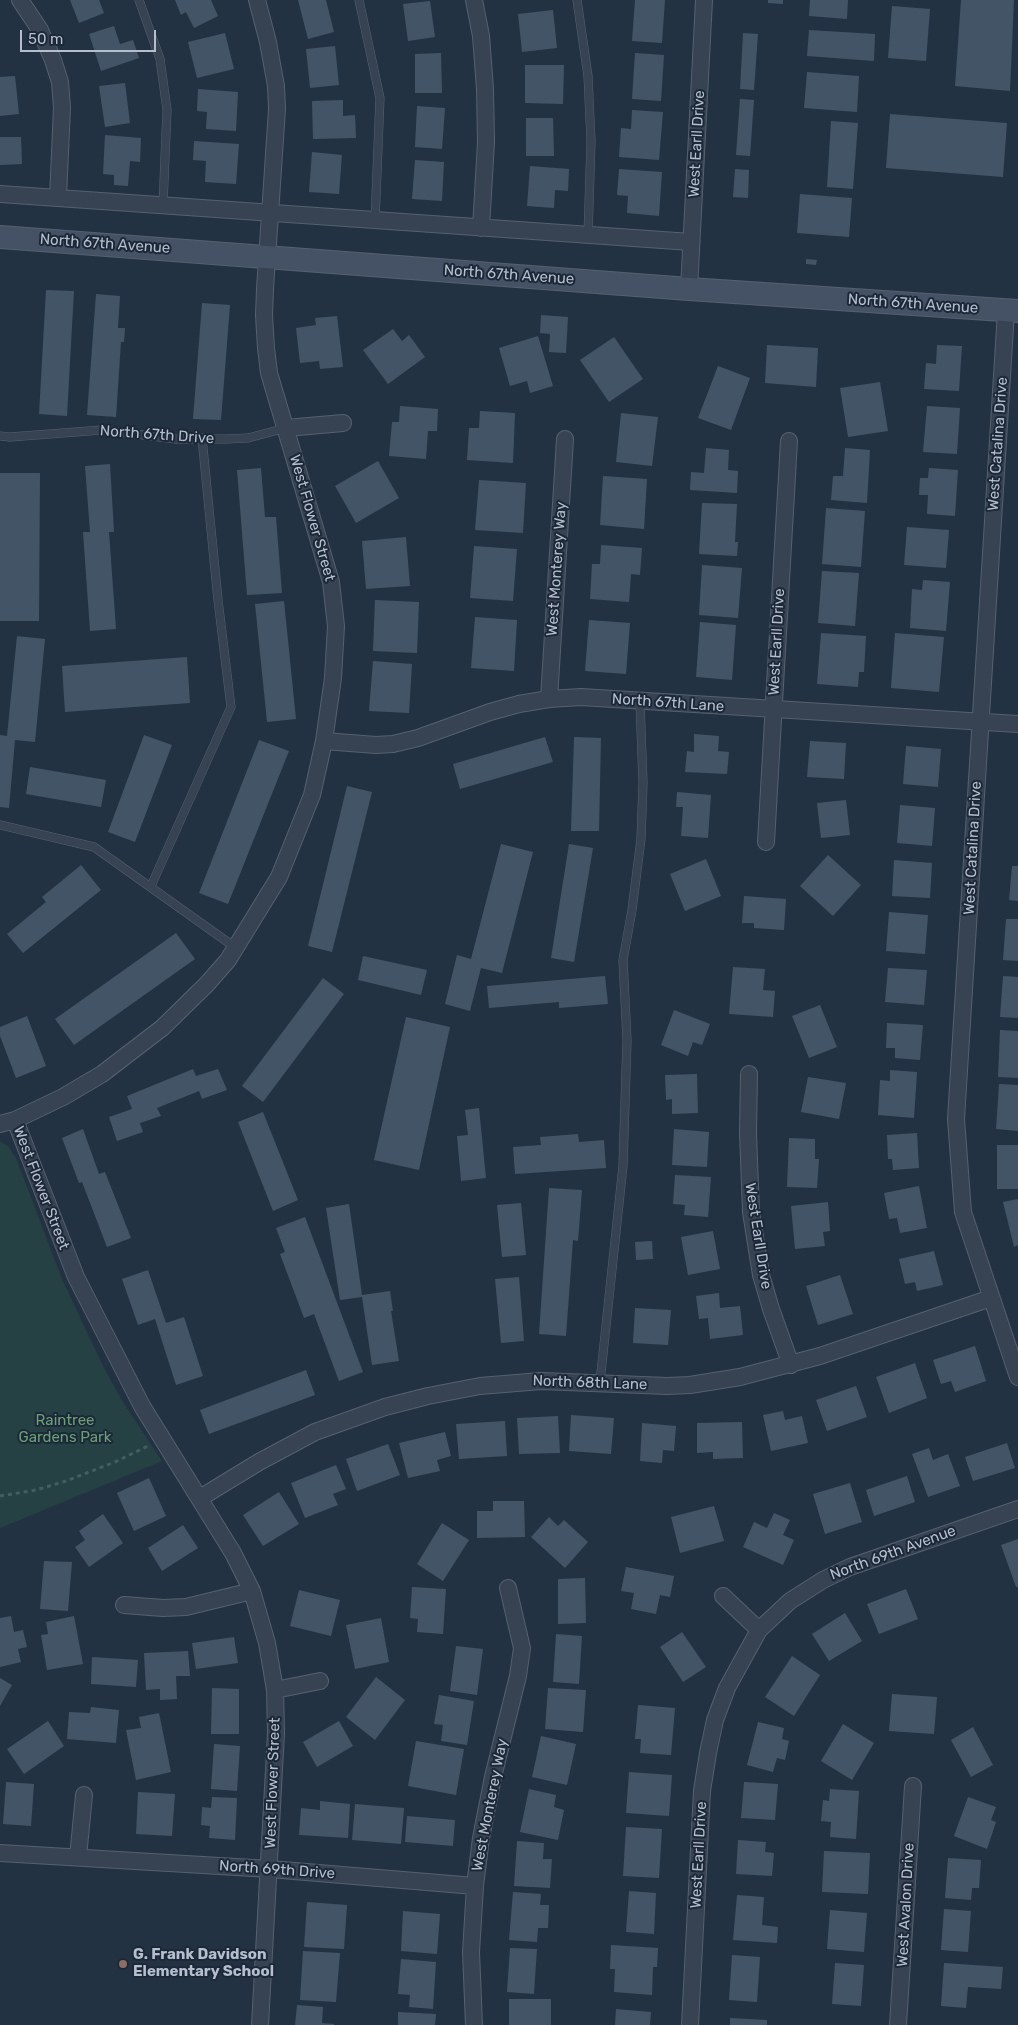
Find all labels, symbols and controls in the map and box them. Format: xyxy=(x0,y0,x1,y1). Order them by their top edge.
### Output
scale bar xyxy=(22,20,159,52)
text: 50 m xyxy=(28,30,63,48)
street label: West Earll Drive xyxy=(685,90,709,198)
street label: North 67th Avenue xyxy=(39,230,171,258)
street label: North 67th Avenue xyxy=(443,261,575,289)
street label: North 67th Avenue xyxy=(847,290,979,318)
street label: West Catalina Drive xyxy=(984,377,1012,511)
street label: North 67th Drive xyxy=(99,422,215,448)
street label: West Flower Street xyxy=(285,453,339,583)
street label: West Monterey Way xyxy=(543,501,571,637)
street label: West Earll Drive xyxy=(765,588,789,696)
street label: North 67th Lane xyxy=(611,690,725,716)
street label: West Catalina Drive xyxy=(961,781,985,915)
street label: West Flower Street xyxy=(9,1124,73,1252)
street label: West Earll Drive xyxy=(741,1182,775,1290)
street label: North 68th Lane xyxy=(532,1372,648,1394)
park label: Raintree Gardens Park xyxy=(19,1412,111,1447)
street label: North 69th Avenue xyxy=(828,1522,958,1584)
street label: West Flower Street xyxy=(262,1717,284,1849)
street label: West Monterey Way xyxy=(468,1737,512,1873)
street label: West Earll Drive xyxy=(687,1801,711,1909)
street label: West Avalon Drive xyxy=(894,1842,918,1968)
street label: North 69th Drive xyxy=(218,1857,336,1883)
place label: G. Frank Davidson Elementary School xyxy=(133,1946,274,1981)
marker: G. Frank Davidson Elementary School xyxy=(117,1958,129,1970)

